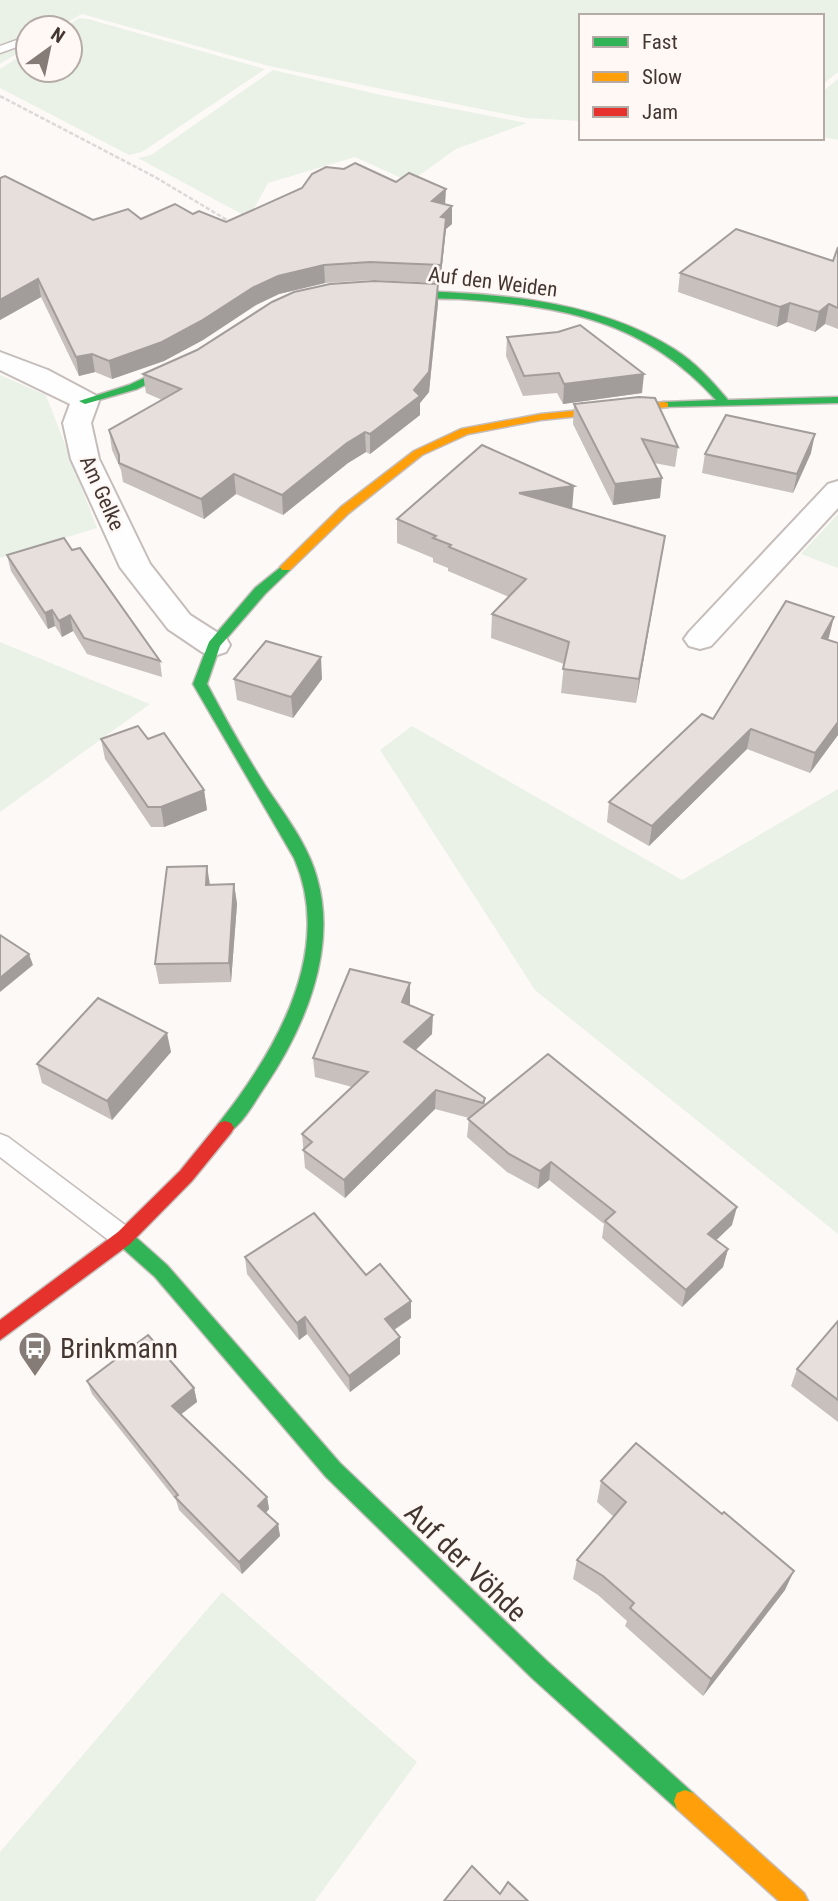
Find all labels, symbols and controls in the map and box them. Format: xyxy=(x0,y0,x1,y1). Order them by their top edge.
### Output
north arrow xyxy=(14,14,84,84)
legend xyxy=(579,14,824,140)
text: N xyxy=(47,22,69,48)
text: Fast xyxy=(642,30,678,54)
text: Slow xyxy=(642,65,682,89)
text: Jam xyxy=(642,100,678,124)
street label: Auf den Weiden xyxy=(427,262,559,302)
street label: Am Gelke xyxy=(75,452,129,534)
bus stop icon: Brinkmann xyxy=(16,1329,54,1378)
place label: Brinkmann xyxy=(60,1332,178,1365)
street label: Auf der Vöhde xyxy=(398,1496,533,1629)

